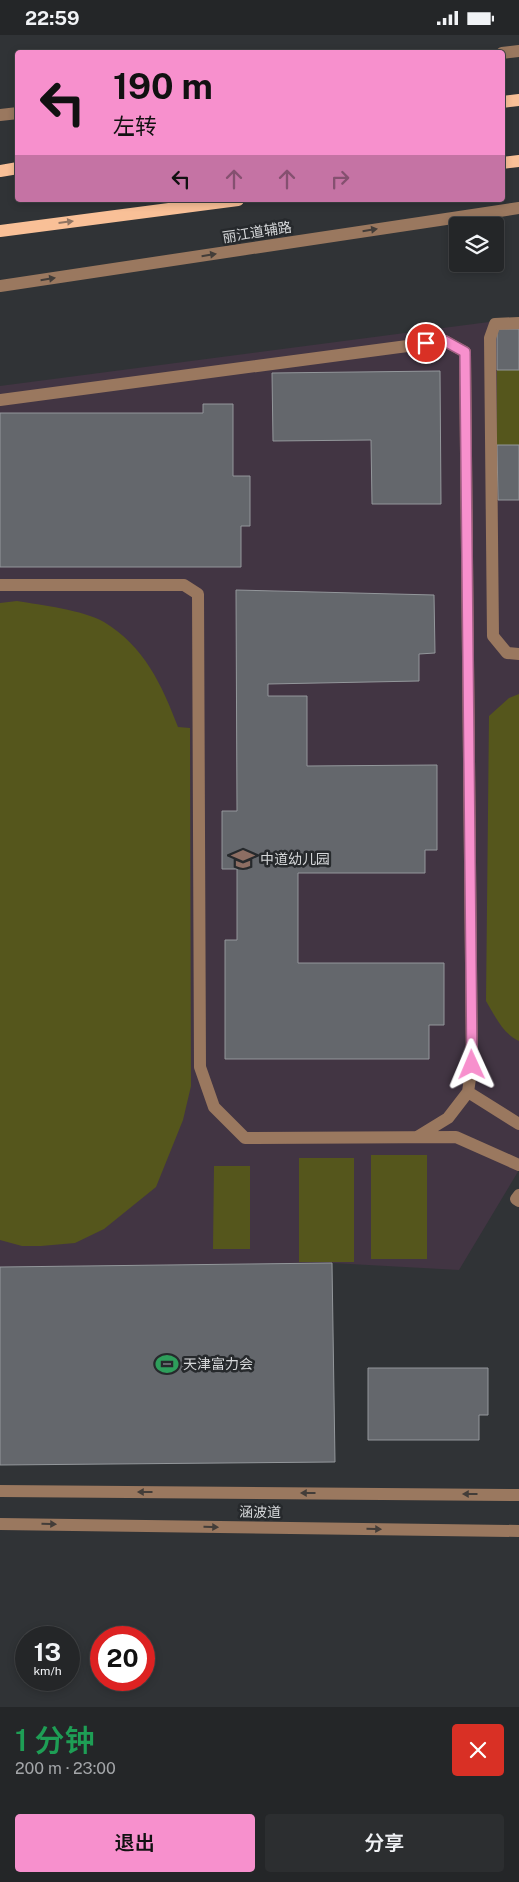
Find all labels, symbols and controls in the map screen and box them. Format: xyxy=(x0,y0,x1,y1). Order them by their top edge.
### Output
text: 22:59 xyxy=(25,7,80,29)
text: 190 m xyxy=(113,66,213,107)
icon: left xyxy=(30,70,95,135)
text: 左转 xyxy=(113,113,157,139)
icon: left xyxy=(167,165,195,193)
icon: ahead xyxy=(220,165,248,193)
icon: ahead xyxy=(273,165,301,193)
icon: right xyxy=(326,165,354,193)
map controls xyxy=(449,217,504,272)
button: layers xyxy=(449,217,504,272)
one-way arrow xyxy=(58,218,74,226)
street label: 丽江道辅路 xyxy=(221,219,293,245)
one-way arrow xyxy=(362,226,378,234)
one-way arrow xyxy=(201,250,217,258)
one-way arrow xyxy=(41,275,57,283)
pin xyxy=(405,322,447,364)
icon: arrive xyxy=(412,329,440,357)
school or university icon: 中道幼儿园 xyxy=(230,846,256,872)
place label: 中道幼儿园 xyxy=(260,851,330,867)
position arrow xyxy=(445,1038,497,1090)
sports icon: 天津富力会 xyxy=(154,1351,180,1377)
place label: 天津富力会 xyxy=(183,1356,253,1372)
one-way arrow xyxy=(137,1488,153,1496)
one-way arrow xyxy=(300,1489,316,1497)
one-way arrow xyxy=(462,1490,478,1498)
street label: 涵波道 xyxy=(239,1504,281,1520)
one-way arrow xyxy=(41,1520,57,1528)
one-way arrow xyxy=(203,1523,219,1531)
one-way arrow xyxy=(366,1525,382,1533)
speed limit sign: 20 xyxy=(90,1626,155,1691)
text: 13 xyxy=(34,1637,61,1667)
text: km/h xyxy=(33,1664,62,1678)
text: 1 分钟 xyxy=(15,1722,95,1758)
button: close xyxy=(452,1724,504,1776)
text: 200 m · 23:00 xyxy=(15,1759,116,1778)
button: 退出 xyxy=(15,1814,255,1872)
button: 分享 xyxy=(265,1814,504,1872)

